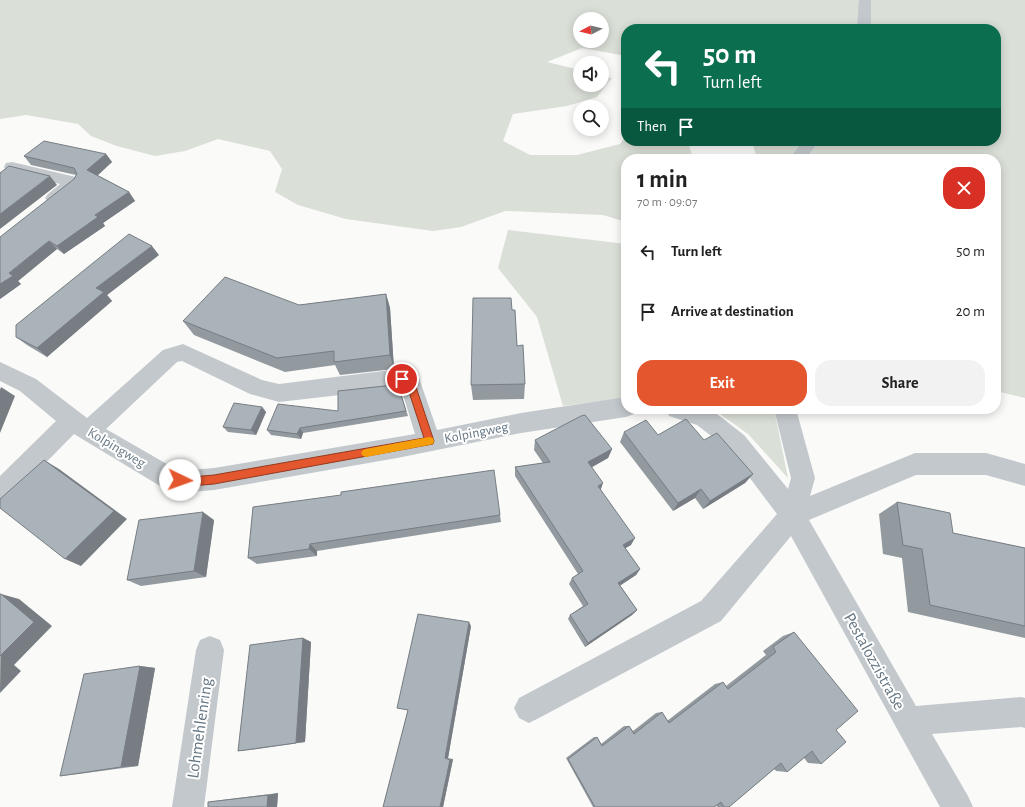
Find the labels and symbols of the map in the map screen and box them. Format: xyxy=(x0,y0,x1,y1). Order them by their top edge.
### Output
north arrow xyxy=(573,12,609,48)
pin xyxy=(385,362,419,396)
street label: Kolpingweg xyxy=(443,420,509,446)
street label: Kolpingweg xyxy=(85,425,148,471)
position arrow xyxy=(159,459,201,501)
street label: Pestalozzistraße xyxy=(841,610,908,713)
street label: Lohmehlenring xyxy=(184,676,215,779)

